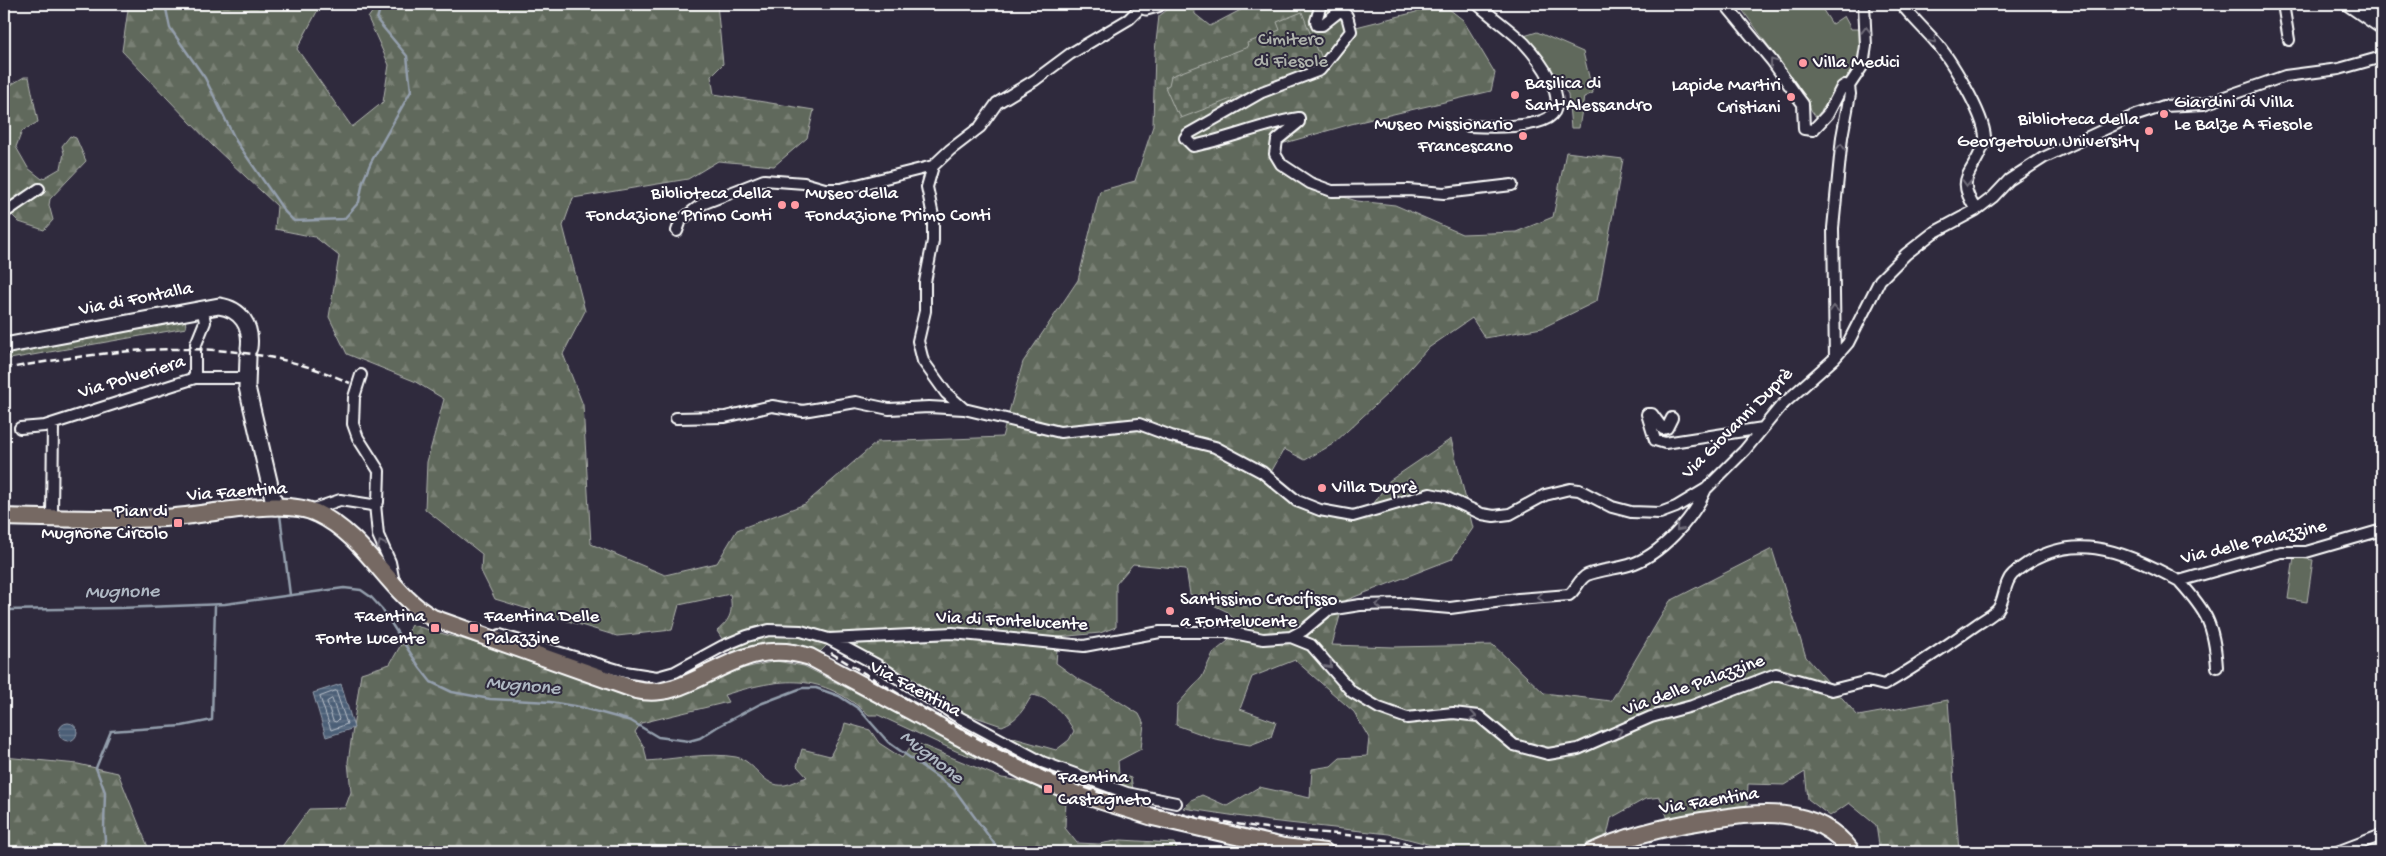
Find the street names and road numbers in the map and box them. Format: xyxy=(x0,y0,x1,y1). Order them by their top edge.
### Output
street label: Via di Fontalla xyxy=(76,277,196,322)
street label: Via Polveriera xyxy=(75,350,190,405)
street label: Via Giovanni Duprè xyxy=(1677,363,1799,485)
street label: Via Faentina xyxy=(185,478,289,508)
street label: Via delle Palazzine xyxy=(2178,515,2329,571)
street label: Via di Fontelucente xyxy=(935,606,1088,637)
street label: Via delle Palazzine xyxy=(1619,650,1768,723)
street label: Via Faentina xyxy=(864,656,966,724)
street label: Via Faentina xyxy=(1657,783,1762,821)

